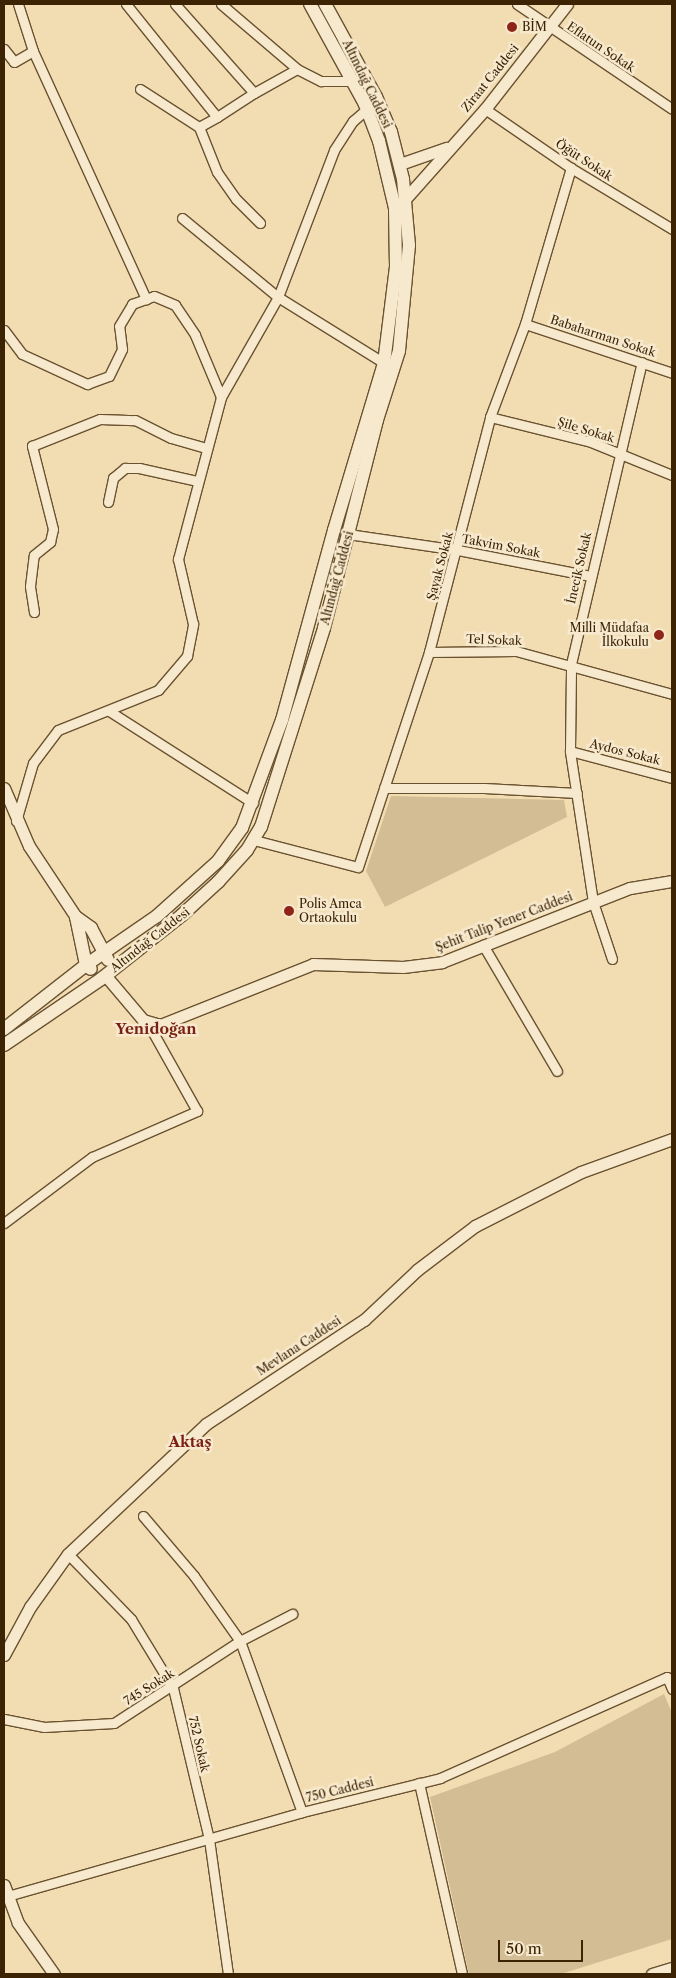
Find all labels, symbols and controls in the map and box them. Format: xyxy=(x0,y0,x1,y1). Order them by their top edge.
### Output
street label: Eflatun Sokak xyxy=(564,19,638,75)
place label: BİM xyxy=(522,20,547,34)
marker: BİM xyxy=(506,21,518,33)
street label: Altındağ Caddesi xyxy=(339,37,395,131)
street label: Ziraat Caddesi xyxy=(458,41,522,115)
street label: Öğüt Sokak xyxy=(553,136,615,184)
street label: Babaharman Sokak xyxy=(549,312,657,360)
street label: Şile Sokak xyxy=(556,415,616,445)
street label: Altındağ Caddesi xyxy=(318,529,356,627)
street label: Şayak Sokak xyxy=(424,530,456,602)
street label: Takvim Sokak xyxy=(460,531,542,561)
street label: İnecik Sokak xyxy=(564,531,594,605)
place label: Milli Müdafaa İlkokulu xyxy=(570,621,649,649)
marker: Milli Müdafaa İlkokulu xyxy=(653,629,665,641)
street label: Tel Sokak xyxy=(466,632,522,648)
street label: Aydos Sokak xyxy=(588,736,662,768)
street label: Şehit Talip Yener Caddesi xyxy=(433,889,575,955)
place label: Polis Amca Ortaokulu xyxy=(299,897,362,925)
street label: Altındağ Caddesi xyxy=(107,905,193,975)
marker: Polis Amca Ortaokulu xyxy=(283,905,295,917)
district label: Yenidoğan xyxy=(115,1020,197,1038)
street label: Mevlana Caddesi xyxy=(254,1313,344,1379)
district label: Aktaş xyxy=(169,1433,211,1451)
street label: 745 Sokak xyxy=(121,1666,177,1708)
street label: 752 Sokak xyxy=(186,1715,212,1773)
street label: 750 Caddesi xyxy=(305,1775,375,1805)
scale bar xyxy=(501,1930,586,1962)
text: 50 m xyxy=(506,1939,542,1958)

